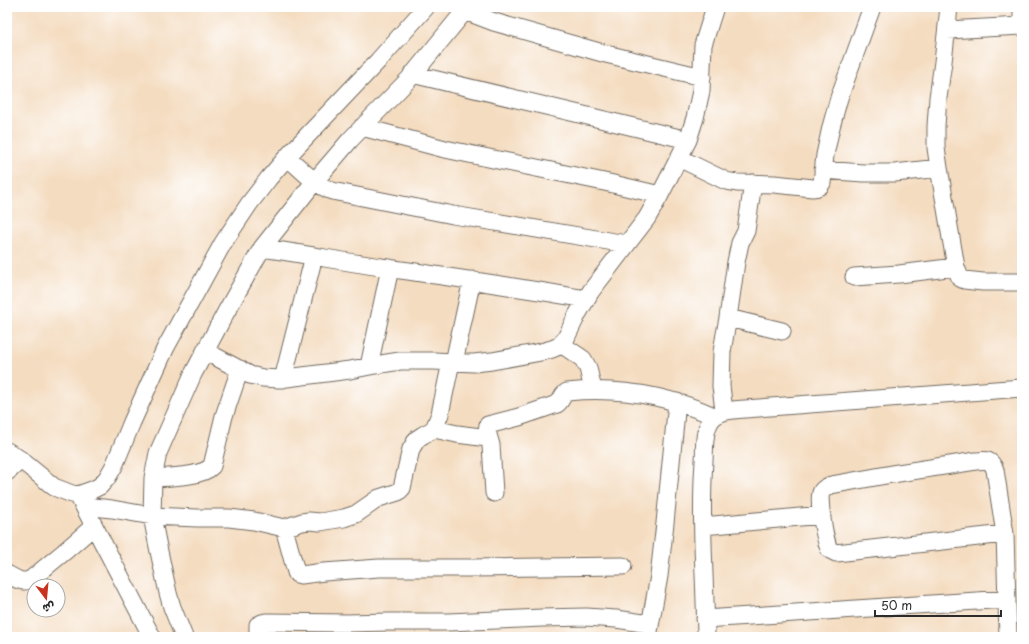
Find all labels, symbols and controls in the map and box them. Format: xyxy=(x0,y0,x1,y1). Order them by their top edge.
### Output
north arrow xyxy=(26,578,66,618)
scale bar xyxy=(875,592,1001,618)
text: 50 m xyxy=(881,596,912,614)
text: ش xyxy=(41,598,57,618)

